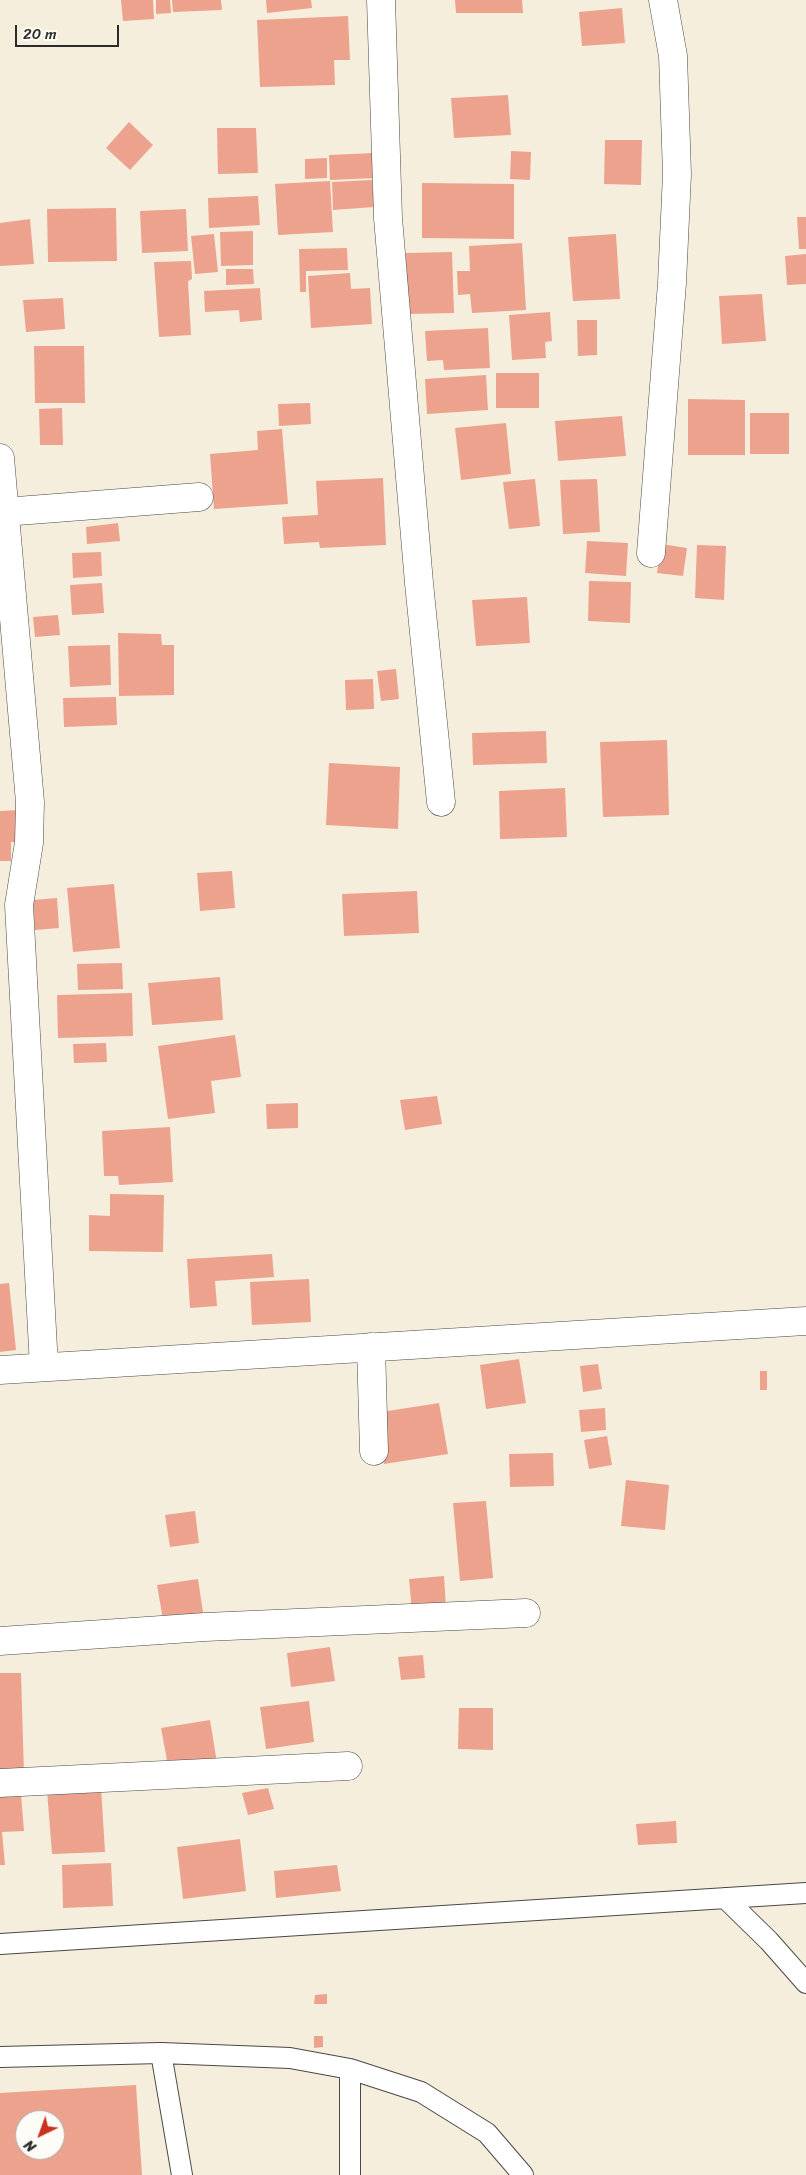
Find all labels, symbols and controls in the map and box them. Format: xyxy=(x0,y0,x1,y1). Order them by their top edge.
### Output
scale bar xyxy=(18,15,121,47)
text: 20 m xyxy=(23,21,57,47)
north arrow xyxy=(15,2110,65,2160)
text: N xyxy=(18,2133,42,2158)

